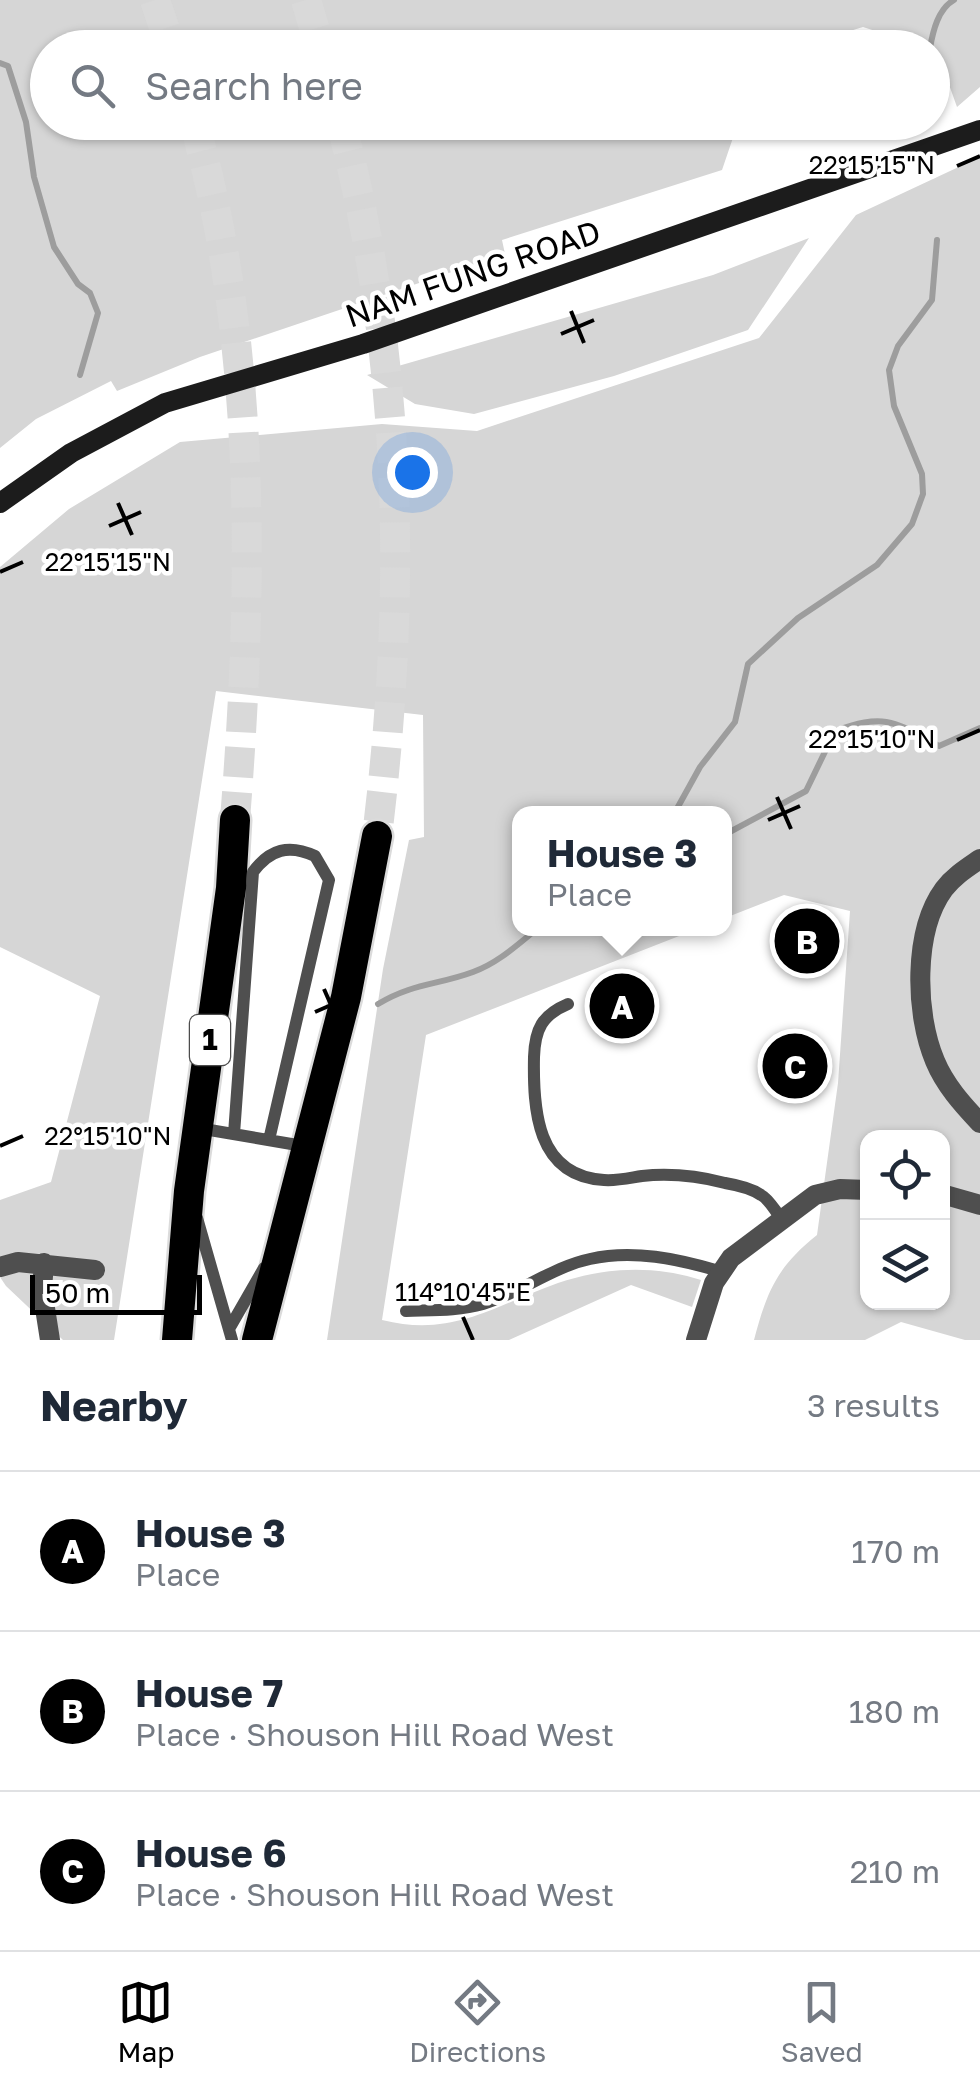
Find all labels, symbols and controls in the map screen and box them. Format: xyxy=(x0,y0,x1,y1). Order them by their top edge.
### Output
search box xyxy=(30,30,950,140)
icon: search xyxy=(65,58,120,113)
text: Search here xyxy=(145,63,363,108)
text: 22°15'15"N xyxy=(809,149,935,180)
street label: NAM FUNG ROAD xyxy=(340,212,605,335)
your location xyxy=(387,447,438,498)
text: 22°15'15"N xyxy=(45,546,171,577)
text: 22°15'10"N xyxy=(808,723,936,754)
popup xyxy=(512,806,732,936)
text: House 3 xyxy=(547,830,697,875)
text: Place xyxy=(547,875,632,913)
pin: B xyxy=(774,904,840,978)
pin: A xyxy=(590,968,654,1044)
road number: 1 xyxy=(190,1015,230,1065)
pin: C xyxy=(762,1028,828,1104)
text: 22°15'10"N xyxy=(44,1120,172,1151)
map controls xyxy=(860,1130,950,1310)
button: locate xyxy=(860,1130,950,1220)
button: layers xyxy=(860,1220,950,1310)
scale bar xyxy=(30,1270,202,1314)
text: 50 m xyxy=(45,1276,110,1309)
text: 114°10'45"E xyxy=(395,1276,531,1307)
text: Nearby xyxy=(40,1380,188,1430)
text: 3 results xyxy=(807,1386,940,1424)
text: House 3 xyxy=(135,1510,286,1555)
text: A xyxy=(61,1532,84,1570)
text: 170 m xyxy=(851,1532,940,1570)
text: Place xyxy=(135,1555,220,1593)
text: House 7 xyxy=(135,1670,283,1715)
text: B xyxy=(61,1692,84,1730)
text: 180 m xyxy=(849,1692,940,1730)
text: Place · Shouson Hill Road West xyxy=(135,1715,614,1753)
text: House 6 xyxy=(135,1830,287,1875)
text: C xyxy=(61,1852,84,1890)
text: 210 m xyxy=(850,1852,940,1890)
text: Place · Shouson Hill Road West xyxy=(135,1875,614,1913)
tab: Map xyxy=(117,1975,175,2068)
tab: Directions xyxy=(409,1975,546,2068)
tab: Saved xyxy=(781,1975,863,2068)

